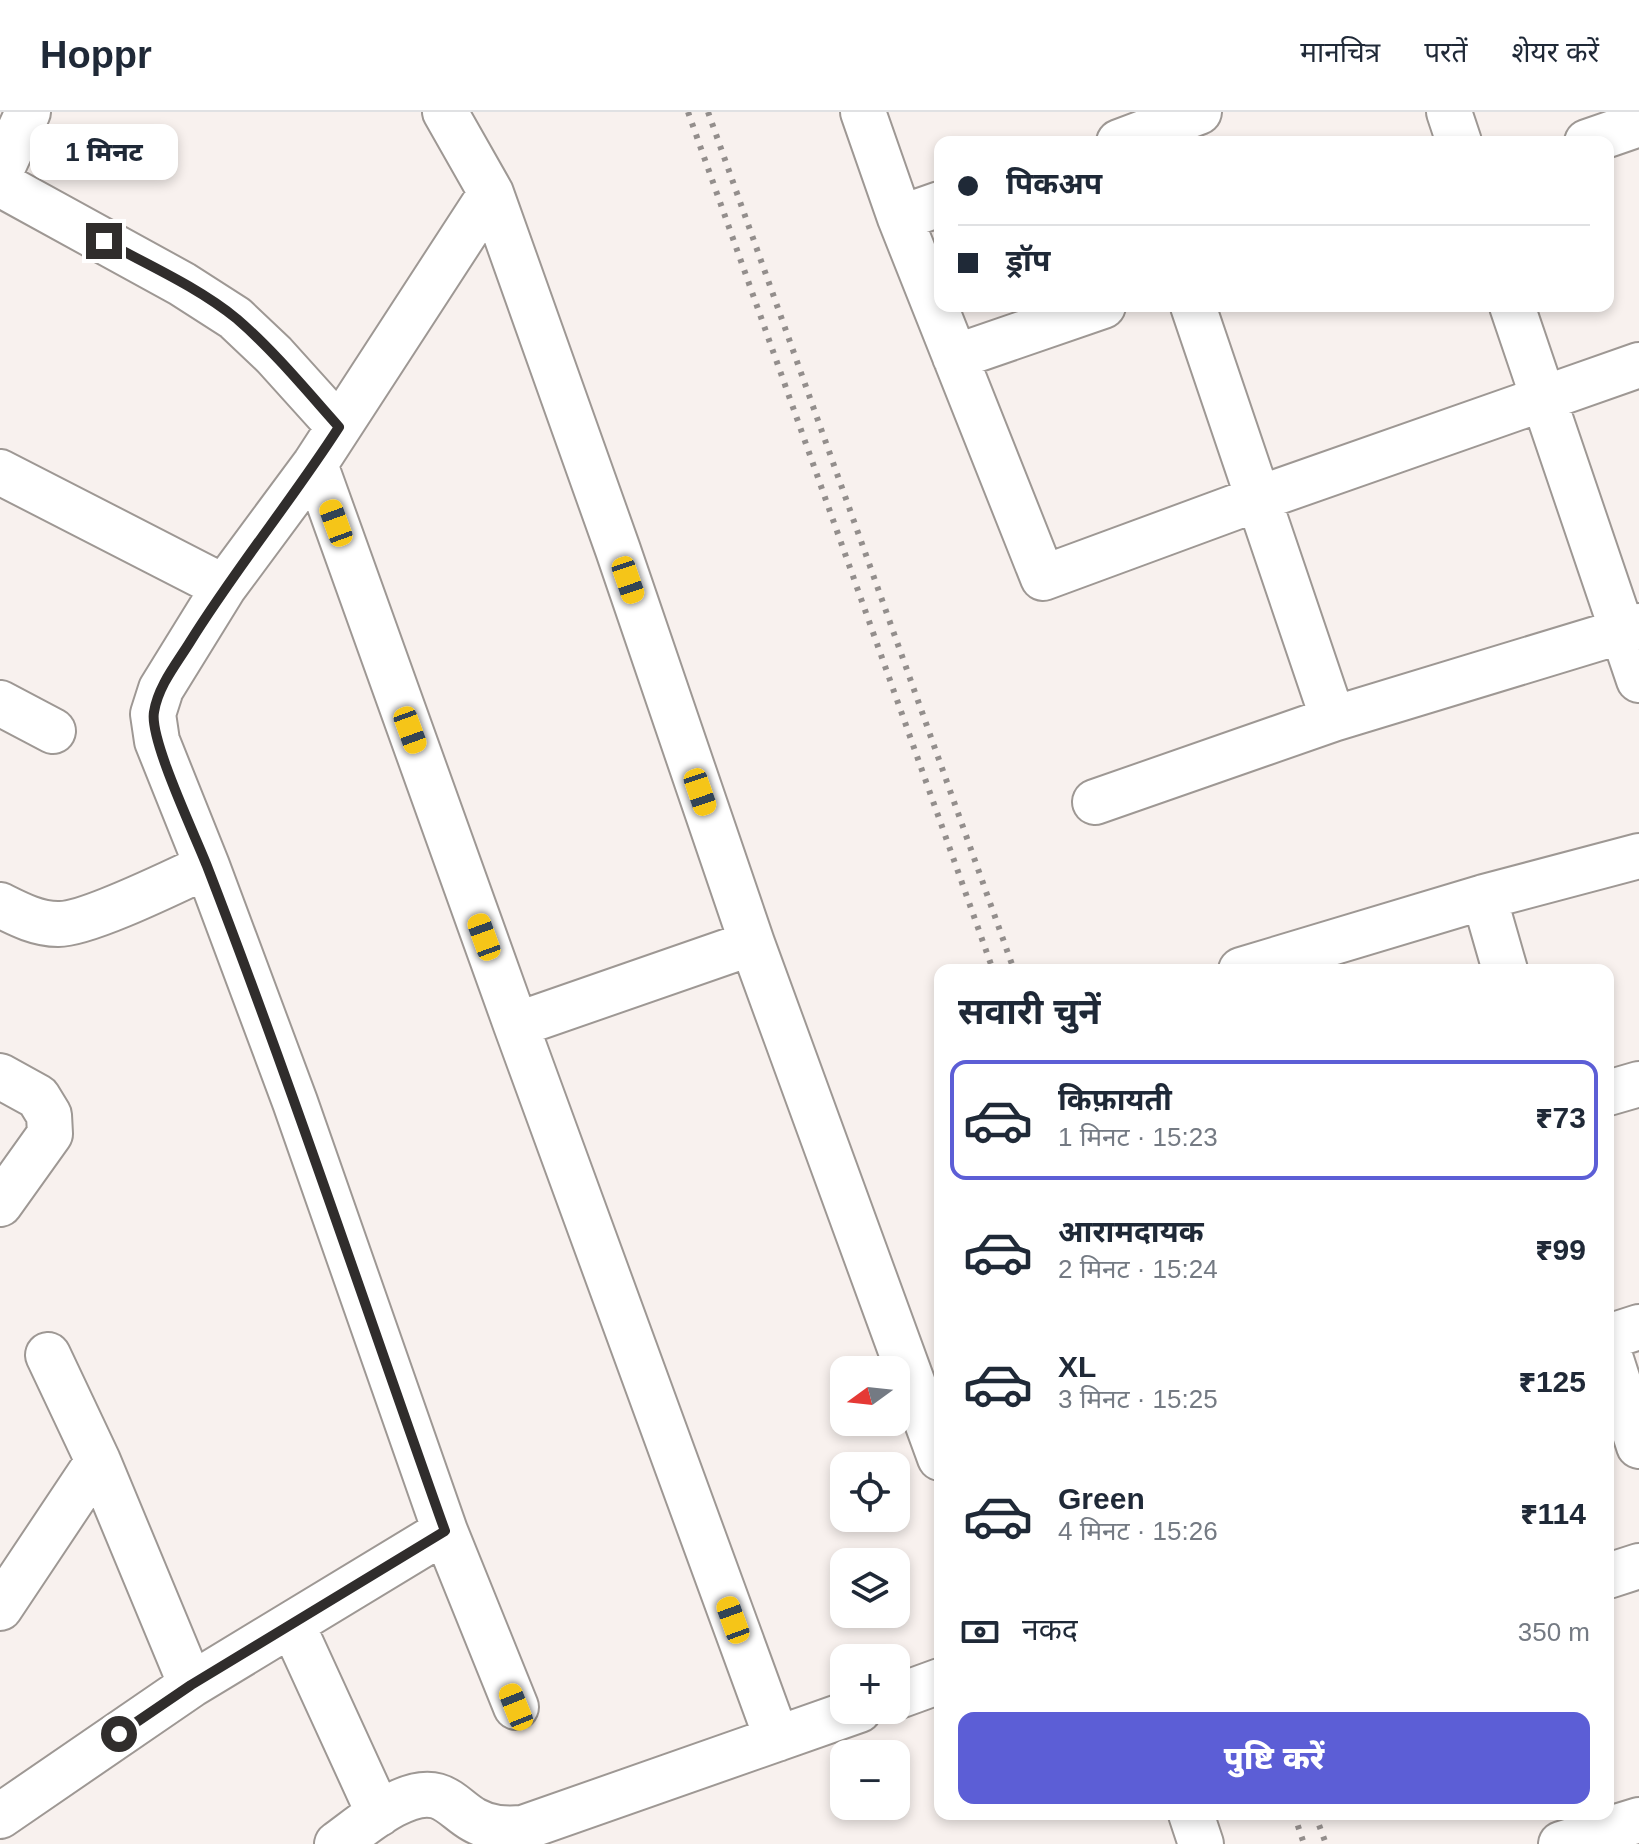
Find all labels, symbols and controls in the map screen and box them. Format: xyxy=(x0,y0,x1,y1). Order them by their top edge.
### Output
text: Hoppr xyxy=(40,34,152,76)
text: मानचित्र xyxy=(1300,37,1380,68)
text: परतें xyxy=(1424,37,1468,68)
text: शेयर करें xyxy=(1512,37,1599,68)
callout: 1 मिनट xyxy=(30,125,178,181)
text: 1 मिनट xyxy=(65,137,143,167)
text: पिकअप xyxy=(1006,167,1102,200)
route end xyxy=(86,223,122,259)
text: ड्रॉप xyxy=(1006,244,1050,277)
car xyxy=(317,496,355,550)
car xyxy=(609,553,647,607)
car xyxy=(391,703,429,757)
car xyxy=(681,765,719,819)
car xyxy=(465,910,503,964)
text: सवारी चुनें xyxy=(958,991,1100,1032)
text: किफ़ायती xyxy=(1058,1083,1172,1116)
icon: car xyxy=(962,1084,1034,1156)
text: ₹73 xyxy=(1535,1101,1586,1134)
text: 1 मिनट · 15:23 xyxy=(1058,1122,1218,1152)
text: आरामदायक xyxy=(1058,1215,1204,1248)
icon: car xyxy=(962,1216,1034,1288)
text: ₹99 xyxy=(1535,1233,1586,1266)
text: 2 मिनट · 15:24 xyxy=(1058,1254,1218,1284)
icon: car xyxy=(962,1348,1034,1420)
text: XL xyxy=(1058,1350,1096,1383)
north arrow xyxy=(830,1356,910,1436)
map controls xyxy=(830,1356,910,1820)
text: ₹125 xyxy=(1519,1365,1586,1398)
text: 3 मिनट · 15:25 xyxy=(1058,1384,1218,1414)
button: locate xyxy=(830,1452,910,1532)
icon: car xyxy=(962,1480,1034,1552)
text: Green xyxy=(1058,1482,1145,1515)
text: ₹114 xyxy=(1520,1497,1586,1530)
text: 4 मिनट · 15:26 xyxy=(1058,1516,1218,1546)
button: layers xyxy=(830,1548,910,1628)
car xyxy=(714,1593,752,1647)
icon: cash xyxy=(958,1610,1002,1654)
text: नकद xyxy=(1022,1613,1078,1646)
text: 350 m xyxy=(1518,1617,1590,1647)
button: + xyxy=(830,1644,910,1724)
car xyxy=(496,1680,536,1734)
button: पुष्टि करें xyxy=(958,1712,1590,1804)
route start xyxy=(101,1716,137,1752)
button: − xyxy=(830,1740,910,1820)

